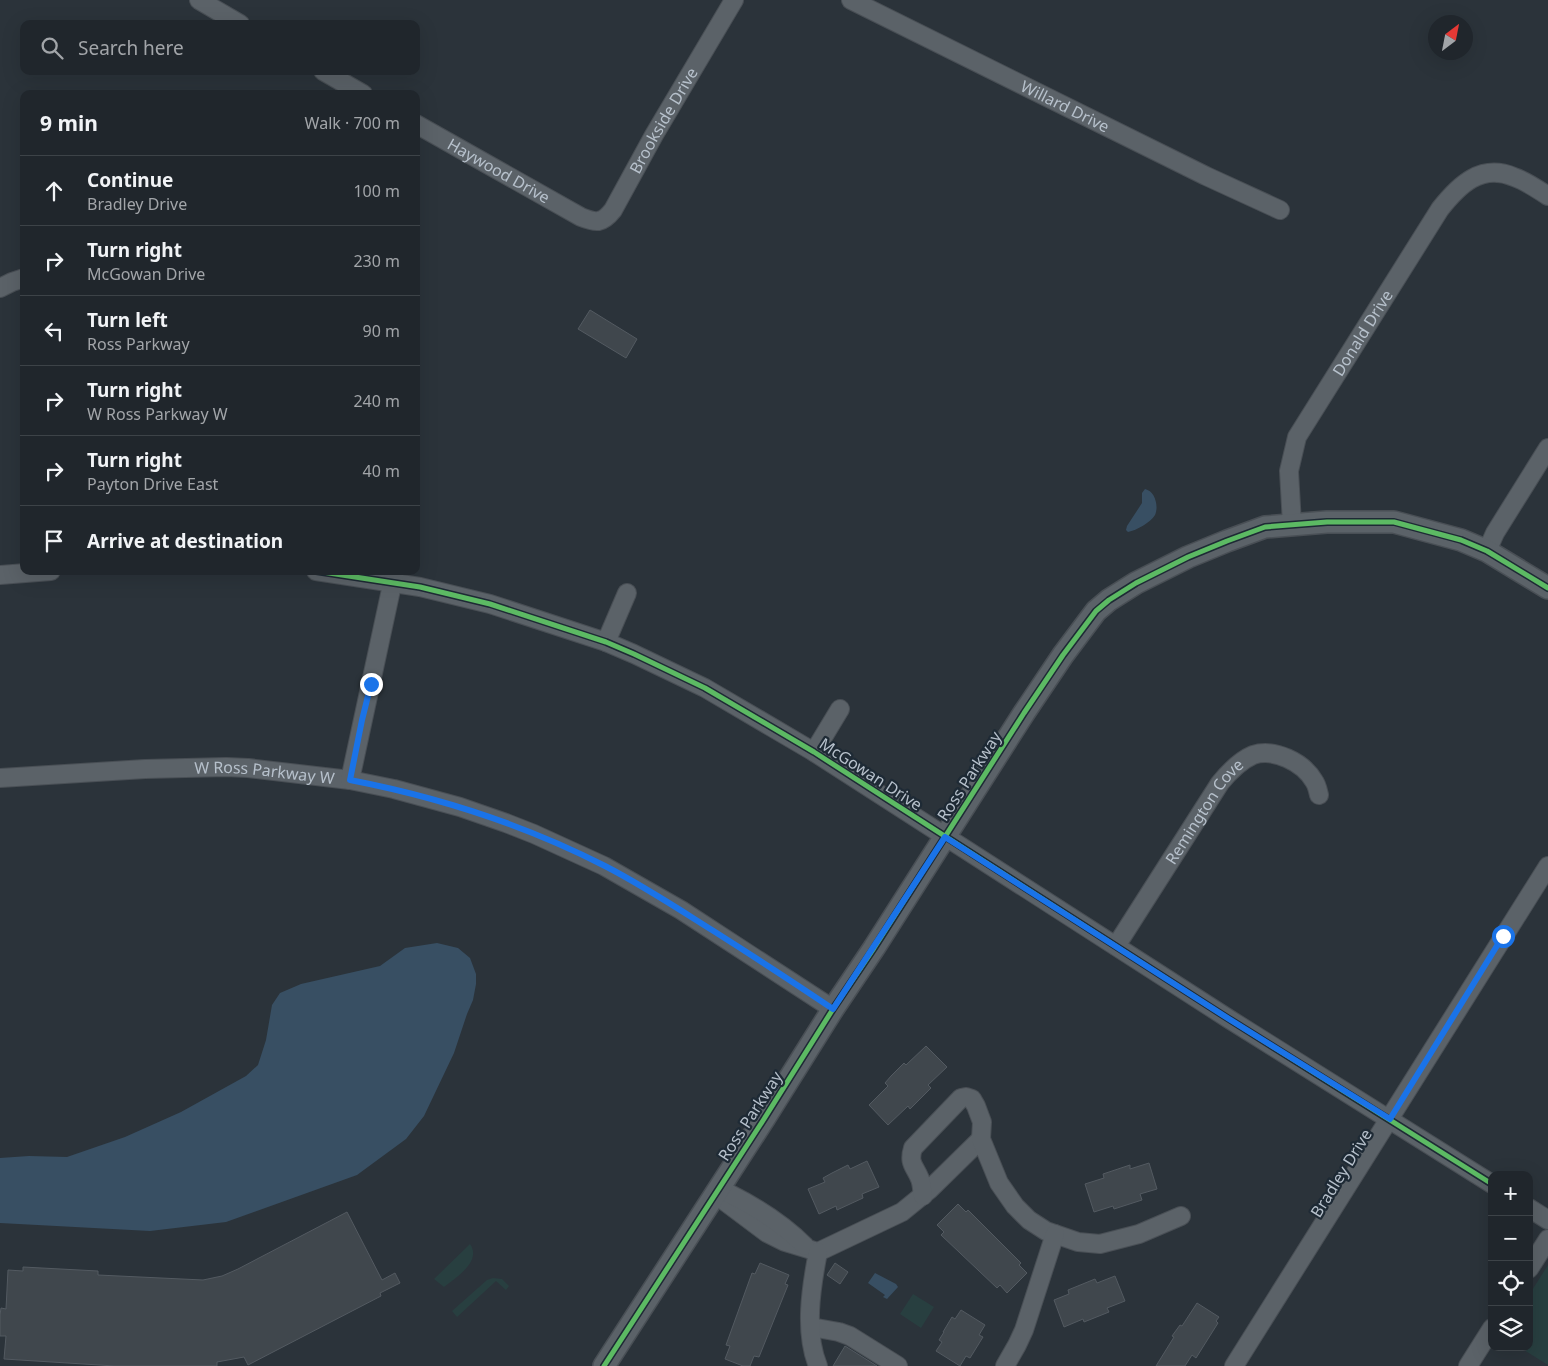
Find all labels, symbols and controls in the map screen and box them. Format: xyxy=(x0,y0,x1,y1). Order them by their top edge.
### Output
north arrow xyxy=(1428,15,1473,60)
search box xyxy=(20,20,420,75)
icon: search xyxy=(38,34,66,62)
text: Search here xyxy=(78,35,184,61)
street label: Brookside Drive xyxy=(624,63,703,177)
street label: Willard Drive xyxy=(1017,75,1113,137)
text: 9 min xyxy=(40,109,98,137)
text: Walk · 700 m xyxy=(305,112,400,134)
street label: Haywood Drive xyxy=(443,133,554,208)
text: Continue xyxy=(87,167,173,193)
icon: ahead xyxy=(40,177,68,205)
text: 100 m xyxy=(353,180,400,202)
text: Bradley Drive xyxy=(87,193,187,215)
text: Turn right xyxy=(87,237,182,263)
icon: right xyxy=(40,247,68,275)
text: 230 m xyxy=(353,250,400,272)
text: McGowan Drive xyxy=(87,263,205,285)
street label: Donald Drive xyxy=(1327,285,1398,380)
text: Turn left xyxy=(87,307,168,333)
icon: left xyxy=(40,317,68,345)
text: 90 m xyxy=(363,320,400,342)
text: Ross Parkway xyxy=(87,333,190,355)
text: Turn right xyxy=(87,377,182,403)
icon: right xyxy=(40,387,68,415)
text: 240 m xyxy=(353,390,400,412)
text: W Ross Parkway W xyxy=(87,403,228,425)
text: Turn right xyxy=(87,447,182,473)
icon: right xyxy=(40,457,68,485)
text: 40 m xyxy=(363,460,400,482)
text: Payton Drive East xyxy=(87,473,218,495)
icon: arrive xyxy=(40,527,68,555)
text: Arrive at destination xyxy=(87,528,283,554)
route end xyxy=(360,673,383,696)
street label: Ross Parkway xyxy=(932,726,1007,825)
street label: McGowan Drive xyxy=(815,733,927,815)
street label: Remington Cove xyxy=(1160,753,1248,868)
street label: W Ross Parkway W xyxy=(194,756,336,789)
route start xyxy=(1492,925,1515,948)
street label: Ross Parkway xyxy=(713,1066,788,1165)
street label: Bradley Drive xyxy=(1305,1125,1377,1221)
map controls xyxy=(1488,1171,1533,1351)
button: + xyxy=(1488,1171,1533,1216)
button: − xyxy=(1488,1216,1533,1261)
button: locate xyxy=(1488,1261,1533,1306)
button: layers xyxy=(1488,1306,1533,1351)

